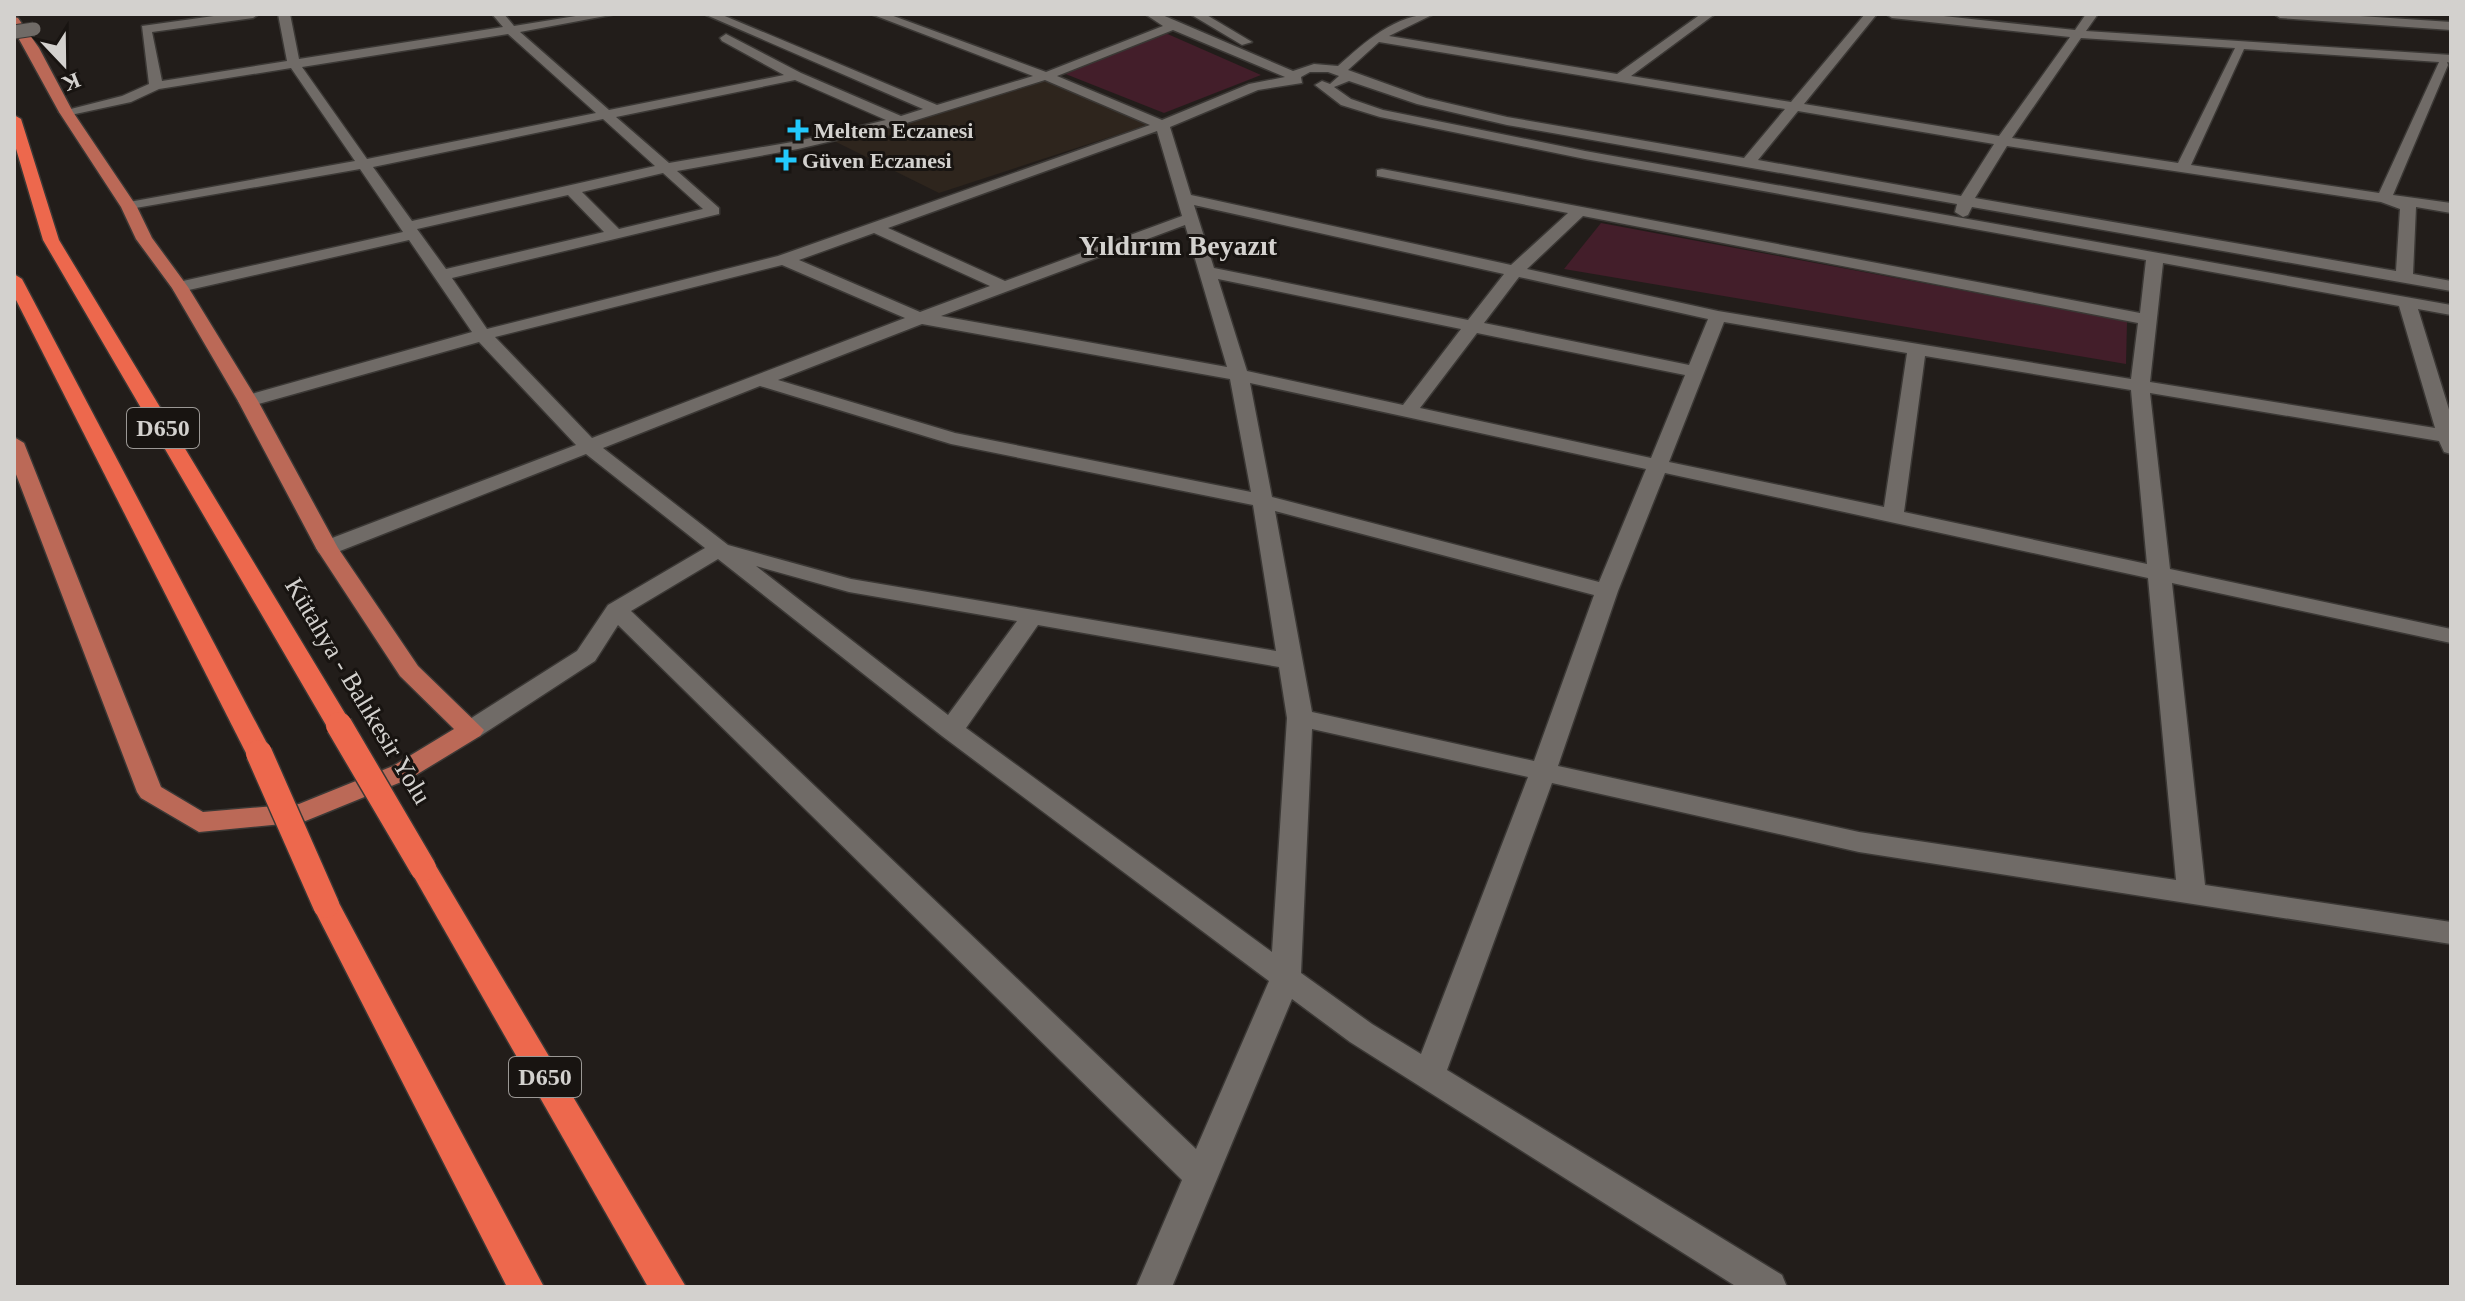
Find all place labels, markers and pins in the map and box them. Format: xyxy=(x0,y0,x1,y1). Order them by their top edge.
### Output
place label: Meltem Eczanesi xyxy=(814,118,973,143)
marker: Meltem Eczanesi xyxy=(789,121,807,139)
place label: Güven Eczanesi xyxy=(802,148,952,173)
marker: Güven Eczanesi xyxy=(777,151,795,169)

